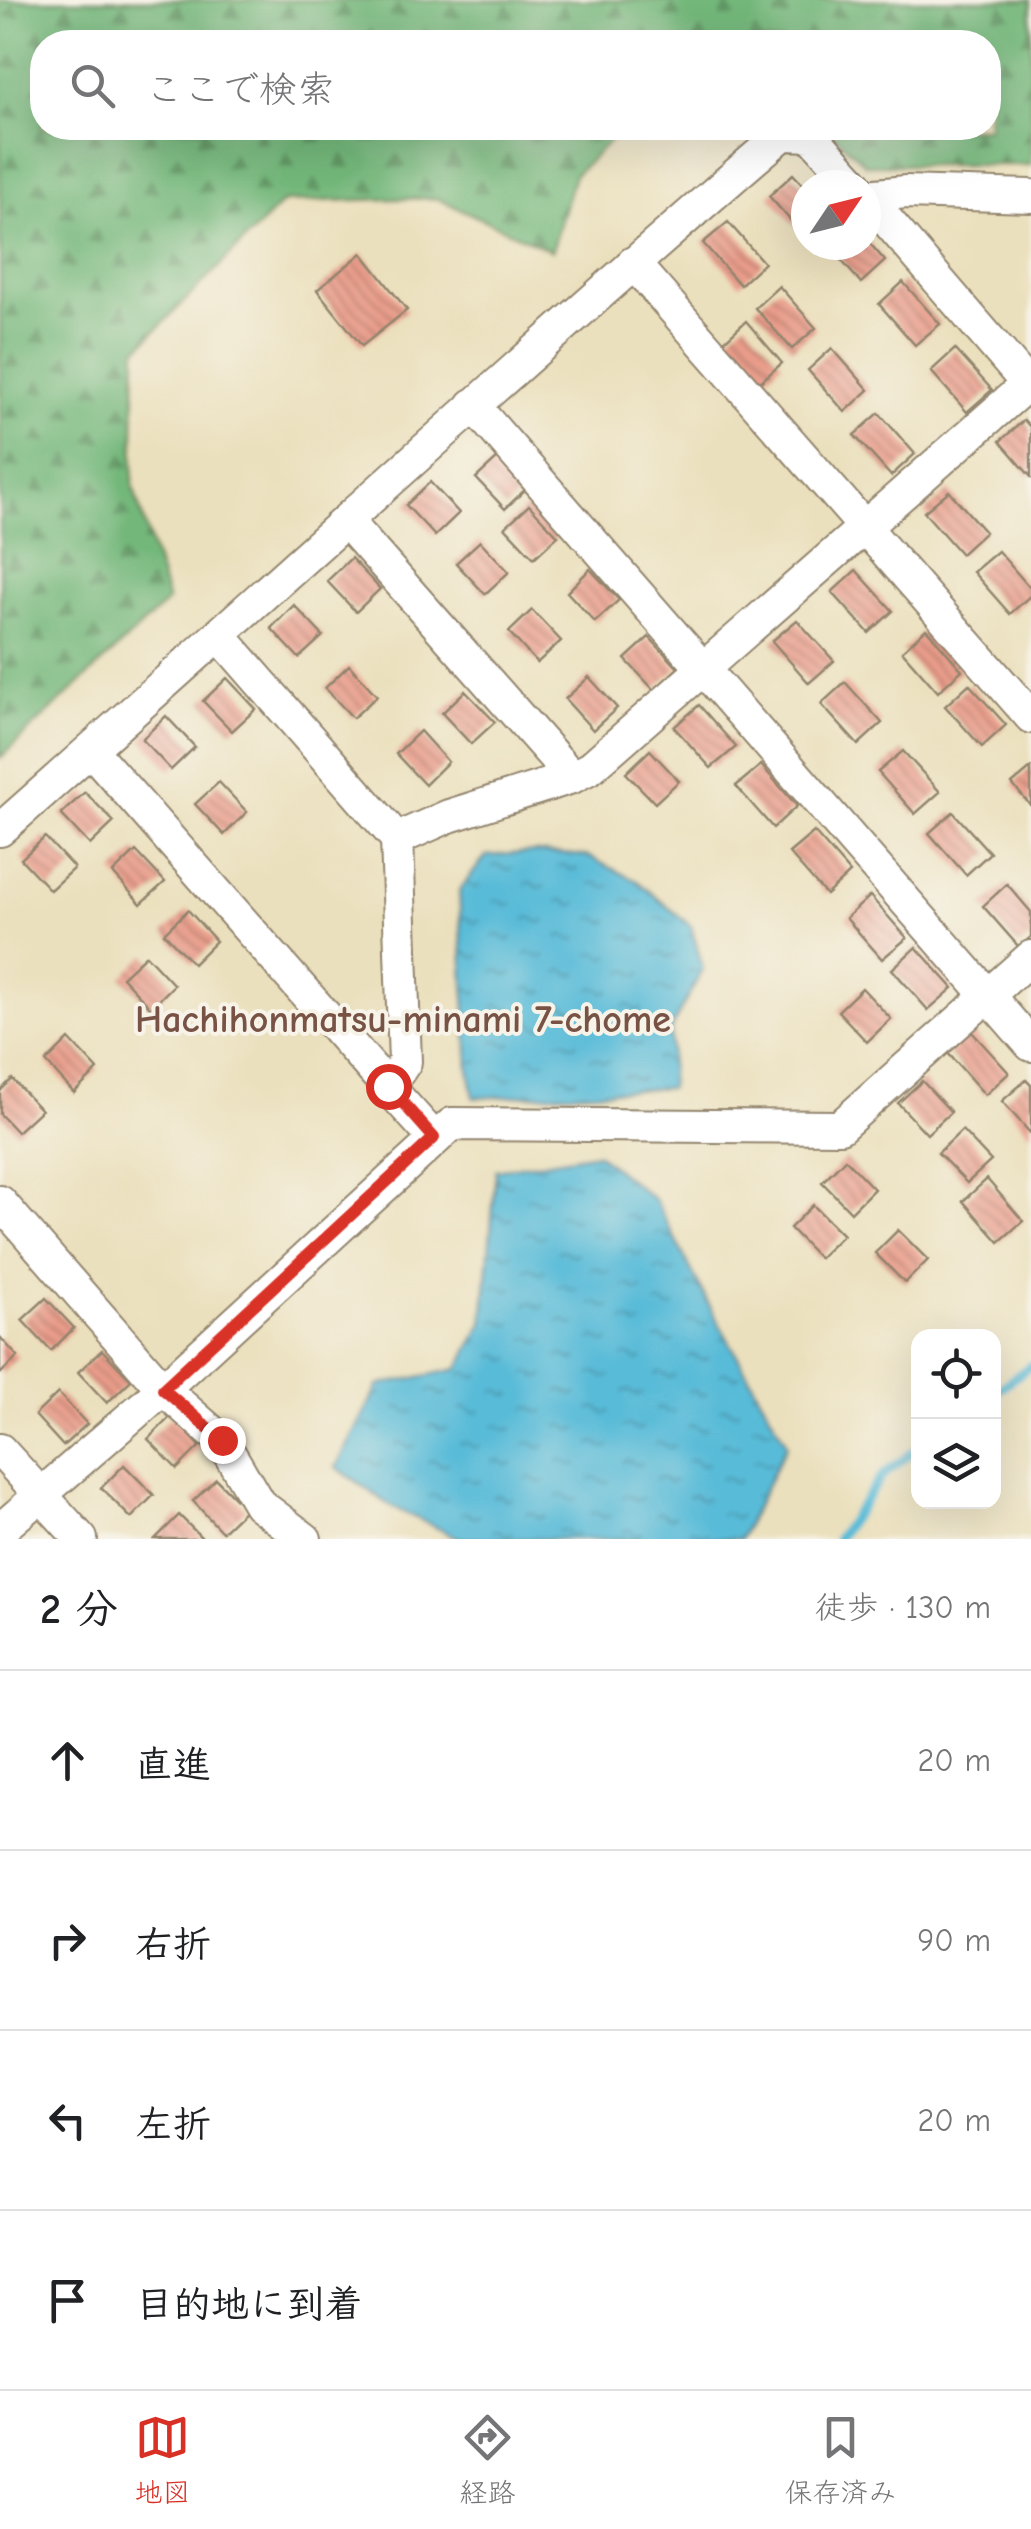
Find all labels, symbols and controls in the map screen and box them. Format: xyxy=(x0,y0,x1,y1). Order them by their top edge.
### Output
search box xyxy=(30,30,1001,140)
icon: search xyxy=(65,58,120,113)
text: ここで検索 xyxy=(145,68,335,112)
north arrow xyxy=(791,170,881,260)
district label: Hachihonmatsu-minami 7-chome xyxy=(135,998,671,1042)
route start xyxy=(366,1064,412,1110)
map controls xyxy=(911,1329,1001,1509)
button: locate xyxy=(911,1329,1001,1419)
route end xyxy=(200,1418,246,1464)
button: layers xyxy=(911,1419,1001,1509)
text: 2 分 xyxy=(40,1585,118,1634)
text: 徒歩 · 130 m xyxy=(814,1589,991,1626)
icon: ahead xyxy=(40,1733,95,1788)
text: 20 m xyxy=(918,1742,991,1779)
text: 直進 xyxy=(135,1743,211,1787)
icon: right xyxy=(40,1913,95,1968)
text: 90 m xyxy=(917,1922,991,1959)
text: 右折 xyxy=(135,1923,211,1967)
icon: left xyxy=(40,2093,95,2148)
text: 20 m xyxy=(918,2102,991,2139)
text: 左折 xyxy=(135,2103,211,2147)
icon: arrive xyxy=(40,2273,95,2328)
text: 目的地に到着 xyxy=(135,2283,363,2327)
tab: 地図 xyxy=(134,2410,191,2510)
tab: 経路 xyxy=(459,2410,516,2510)
tab: 保存済み xyxy=(784,2410,897,2510)

